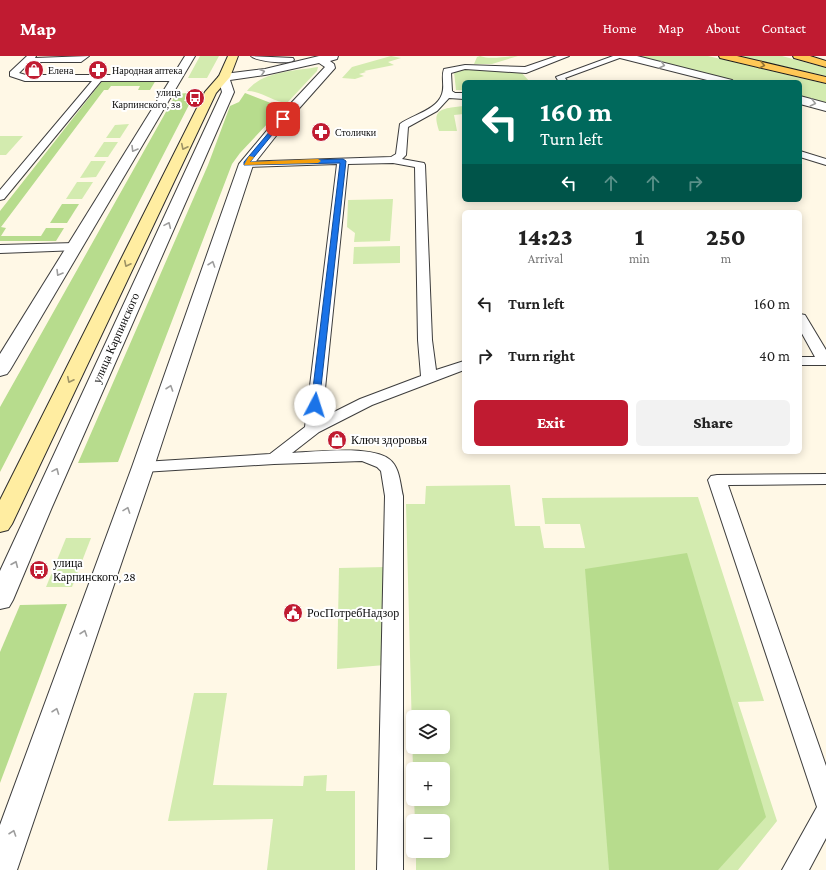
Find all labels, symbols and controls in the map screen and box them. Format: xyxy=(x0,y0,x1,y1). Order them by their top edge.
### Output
text: Map xyxy=(20,18,56,39)
text: Home xyxy=(603,20,636,36)
text: Map xyxy=(658,20,684,36)
text: About xyxy=(706,20,740,36)
text: Contact xyxy=(762,20,806,36)
shop icon: Елена xyxy=(23,59,45,81)
pharmacy icon: Народная аптека xyxy=(87,59,109,81)
one-way arrow xyxy=(759,60,765,68)
one-way arrow xyxy=(659,61,665,69)
place label: Елена xyxy=(48,65,74,76)
place label: Народная аптека xyxy=(112,65,183,76)
one-way arrow xyxy=(259,68,266,77)
place label: улица Карпинского, 38 xyxy=(112,87,182,110)
bus stop icon: улица Карпинского, 38 xyxy=(184,87,206,109)
icon: left xyxy=(474,96,526,148)
text: 160 m xyxy=(540,96,612,127)
one-way arrow xyxy=(810,99,816,107)
pin xyxy=(266,102,300,136)
icon: arrive xyxy=(272,108,294,130)
pharmacy icon: Столички xyxy=(310,121,332,143)
place label: Столички xyxy=(335,127,377,138)
text: Turn left xyxy=(540,129,603,149)
one-way arrow xyxy=(181,143,189,150)
one-way arrow xyxy=(131,145,138,152)
icon: left xyxy=(558,172,580,194)
icon: ahead xyxy=(600,172,622,194)
icon: ahead xyxy=(642,172,664,194)
icon: right xyxy=(684,172,706,194)
one-way arrow xyxy=(163,222,171,230)
text: 14:23 xyxy=(518,223,573,250)
text: 1 xyxy=(635,223,644,250)
text: 250 xyxy=(706,223,746,250)
text: Arrival xyxy=(528,251,563,266)
text: min xyxy=(629,251,650,266)
text: m xyxy=(721,251,731,266)
one-way arrow xyxy=(124,259,132,267)
one-way arrow xyxy=(207,261,216,268)
one-way arrow xyxy=(57,269,64,276)
street label: улица Карпинского xyxy=(90,291,142,385)
icon: left xyxy=(474,293,496,315)
text: Turn left xyxy=(508,296,564,312)
text: 160 m xyxy=(754,296,790,312)
icon: right xyxy=(474,345,496,367)
text: Turn right xyxy=(508,348,575,364)
text: 40 m xyxy=(759,348,790,364)
one-way arrow xyxy=(67,376,75,384)
one-way arrow xyxy=(165,384,174,391)
position arrow xyxy=(294,384,336,426)
button: Exit xyxy=(474,400,628,446)
button: Share xyxy=(636,400,790,446)
shop icon: Ключ здоровья xyxy=(326,429,348,451)
place label: Ключ здоровья xyxy=(351,433,428,447)
one-way arrow xyxy=(51,468,59,476)
one-way arrow xyxy=(123,507,131,514)
place label: улица Карпинского, 28 xyxy=(53,556,136,584)
bus stop icon: улица Карпинского, 28 xyxy=(28,559,50,581)
one-way arrow xyxy=(11,561,19,568)
public building icon: РосПотребНадзор xyxy=(282,602,304,624)
place label: РосПотребНадзор xyxy=(307,606,399,620)
one-way arrow xyxy=(79,629,87,636)
one-way arrow xyxy=(51,707,60,714)
map controls xyxy=(406,710,450,858)
button: layers xyxy=(406,710,450,754)
button: + xyxy=(406,762,450,806)
button: − xyxy=(406,814,450,858)
one-way arrow xyxy=(8,830,17,837)

